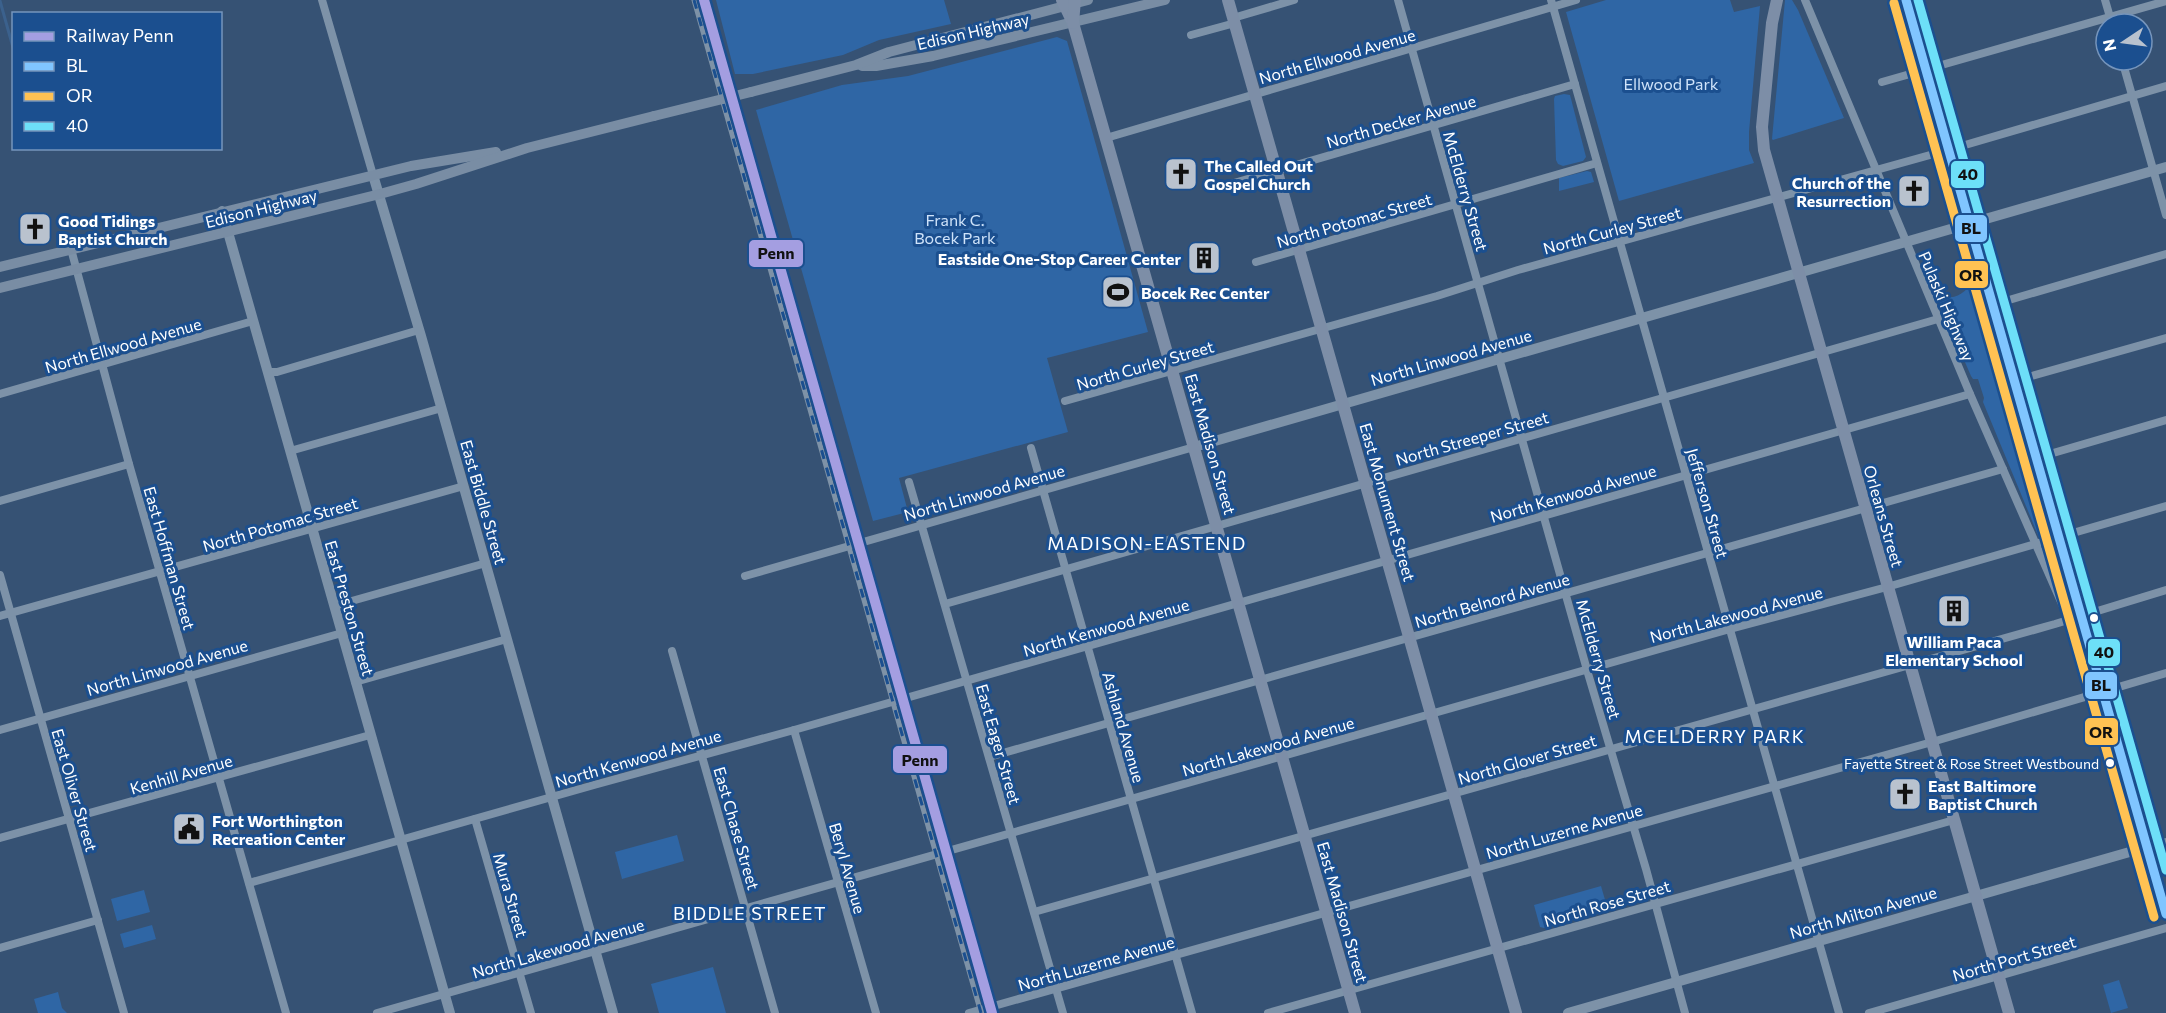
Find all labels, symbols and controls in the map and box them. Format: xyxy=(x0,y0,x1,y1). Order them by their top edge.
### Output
street label: Edison Highway xyxy=(915,9,1031,53)
legend xyxy=(12,12,222,150)
north arrow xyxy=(2094,12,2154,72)
text: Railway Penn xyxy=(66,24,174,46)
street label: North Ellwood Avenue xyxy=(1257,25,1417,87)
text: N xyxy=(2098,38,2120,53)
text: BL xyxy=(66,54,88,76)
park label: Ellwood Park xyxy=(1623,74,1719,93)
text: OR xyxy=(66,84,93,106)
street label: North Decker Avenue xyxy=(1324,91,1478,151)
text: 40 xyxy=(66,114,89,136)
street label: McElderry Street xyxy=(1440,129,1492,254)
church icon: The Called Out Gospel Church xyxy=(1163,156,1199,192)
place label: The Called Out Gospel Church xyxy=(1204,156,1313,193)
line badge: 40 xyxy=(1950,160,1985,189)
text: 40 xyxy=(1958,164,1978,183)
place label: Church of the Resurrection xyxy=(1792,173,1891,210)
church icon: Church of the Resurrection xyxy=(1896,173,1932,209)
street label: Edison Highway xyxy=(203,185,319,231)
street label: North Potomac Street xyxy=(1274,189,1434,251)
street label: North Curley Street xyxy=(1541,202,1683,258)
park label: Frank C. Bocek Park xyxy=(914,210,996,247)
church icon: Good Tidings Baptist Church xyxy=(17,211,53,247)
place label: Good Tidings Baptist Church xyxy=(58,211,168,248)
line badge: BL xyxy=(1954,214,1988,243)
text: BL xyxy=(1961,218,1981,237)
line badge: Penn xyxy=(748,239,804,268)
building icon: Eastside One-Stop Career Center xyxy=(1186,240,1222,276)
text: Penn xyxy=(757,243,795,262)
street label: Pulaski Highway xyxy=(1915,248,1979,364)
place label: Eastside One-Stop Career Center xyxy=(938,249,1181,268)
line badge: OR xyxy=(1954,260,1989,289)
text: OR xyxy=(1959,265,1983,284)
sports icon: Bocek Rec Center xyxy=(1100,274,1136,310)
place label: Bocek Rec Center xyxy=(1141,283,1270,302)
street label: North Ellwood Avenue xyxy=(43,314,203,376)
street label: North Linwood Avenue xyxy=(1368,325,1534,389)
street label: North Curley Street xyxy=(1074,336,1216,394)
street label: East Madison Street xyxy=(1182,371,1240,517)
street label: North Streeper Street xyxy=(1393,407,1551,469)
street label: East Monument Street xyxy=(1356,421,1420,584)
street label: East Biddle Street xyxy=(457,438,511,567)
street label: Jefferson Street xyxy=(1683,446,1733,561)
street label: North Linwood Avenue xyxy=(901,460,1067,524)
street label: North Kenwood Avenue xyxy=(1488,460,1658,526)
street label: Orleans Street xyxy=(1860,463,1908,570)
street label: East Hoffman Street xyxy=(140,484,200,632)
street label: North Potomac Street xyxy=(200,493,360,555)
district label: MADISON-EASTEND xyxy=(1047,532,1247,554)
street label: East Preston Street xyxy=(322,538,379,678)
street label: North Belnord Avenue xyxy=(1412,569,1572,631)
street label: North Lakewood Avenue xyxy=(1647,582,1825,646)
building icon: William Paca Elementary School xyxy=(1936,593,1972,629)
street label: North Kenwood Avenue xyxy=(1021,594,1191,660)
street label: McElderry Street xyxy=(1573,597,1625,722)
unlabelled marker xyxy=(2088,612,2100,624)
place label: William Paca Elementary School xyxy=(1885,632,2023,669)
street label: North Linwood Avenue xyxy=(84,635,250,699)
line badge: 40 xyxy=(2087,638,2121,667)
text: 40 xyxy=(2094,642,2114,661)
street label: Ashland Avenue xyxy=(1099,669,1149,785)
line badge: BL xyxy=(2084,671,2118,700)
text: BL xyxy=(2091,675,2111,694)
street label: East Eager Street xyxy=(973,682,1025,807)
street label: North Lakewood Avenue xyxy=(1180,712,1356,780)
line badge: OR xyxy=(2084,717,2119,746)
text: OR xyxy=(2089,722,2113,741)
street label: North Kenwood Avenue xyxy=(553,725,723,791)
district label: MCELDERRY PARK xyxy=(1625,725,1805,747)
street label: East Oliver Street xyxy=(48,726,102,854)
street label: North Glover Street xyxy=(1456,730,1599,788)
line badge: Penn xyxy=(892,745,948,774)
street label: Kenhill Avenue xyxy=(128,750,234,798)
text: Penn xyxy=(901,750,939,769)
place label: Fayette Street & Rose Street Westbound xyxy=(1844,755,2099,772)
marker: Fayette Street & Rose Street Westbound xyxy=(2104,757,2116,769)
street label: East Chase Street xyxy=(710,764,764,892)
church icon: East Baltimore Baptist Church xyxy=(1887,776,1923,812)
place label: East Baltimore Baptist Church xyxy=(1928,776,2038,813)
street label: North Luzerne Avenue xyxy=(1484,800,1644,862)
public building icon: Fort Worthington Recreation Center xyxy=(171,811,207,847)
place label: Fort Worthington Recreation Center xyxy=(212,811,346,848)
street label: Beryl Avenue xyxy=(826,820,870,916)
street label: East Madison Street xyxy=(1314,839,1372,985)
street label: Mura Street xyxy=(490,851,532,940)
street label: North Rose Street xyxy=(1542,876,1673,930)
street label: North Milton Avenue xyxy=(1787,882,1939,942)
district label: BIDDLE STREET xyxy=(673,902,827,924)
street label: North Lakewood Avenue xyxy=(470,914,646,982)
street label: North Port Street xyxy=(1950,931,2078,985)
street label: North Luzerne Avenue xyxy=(1016,932,1176,994)

